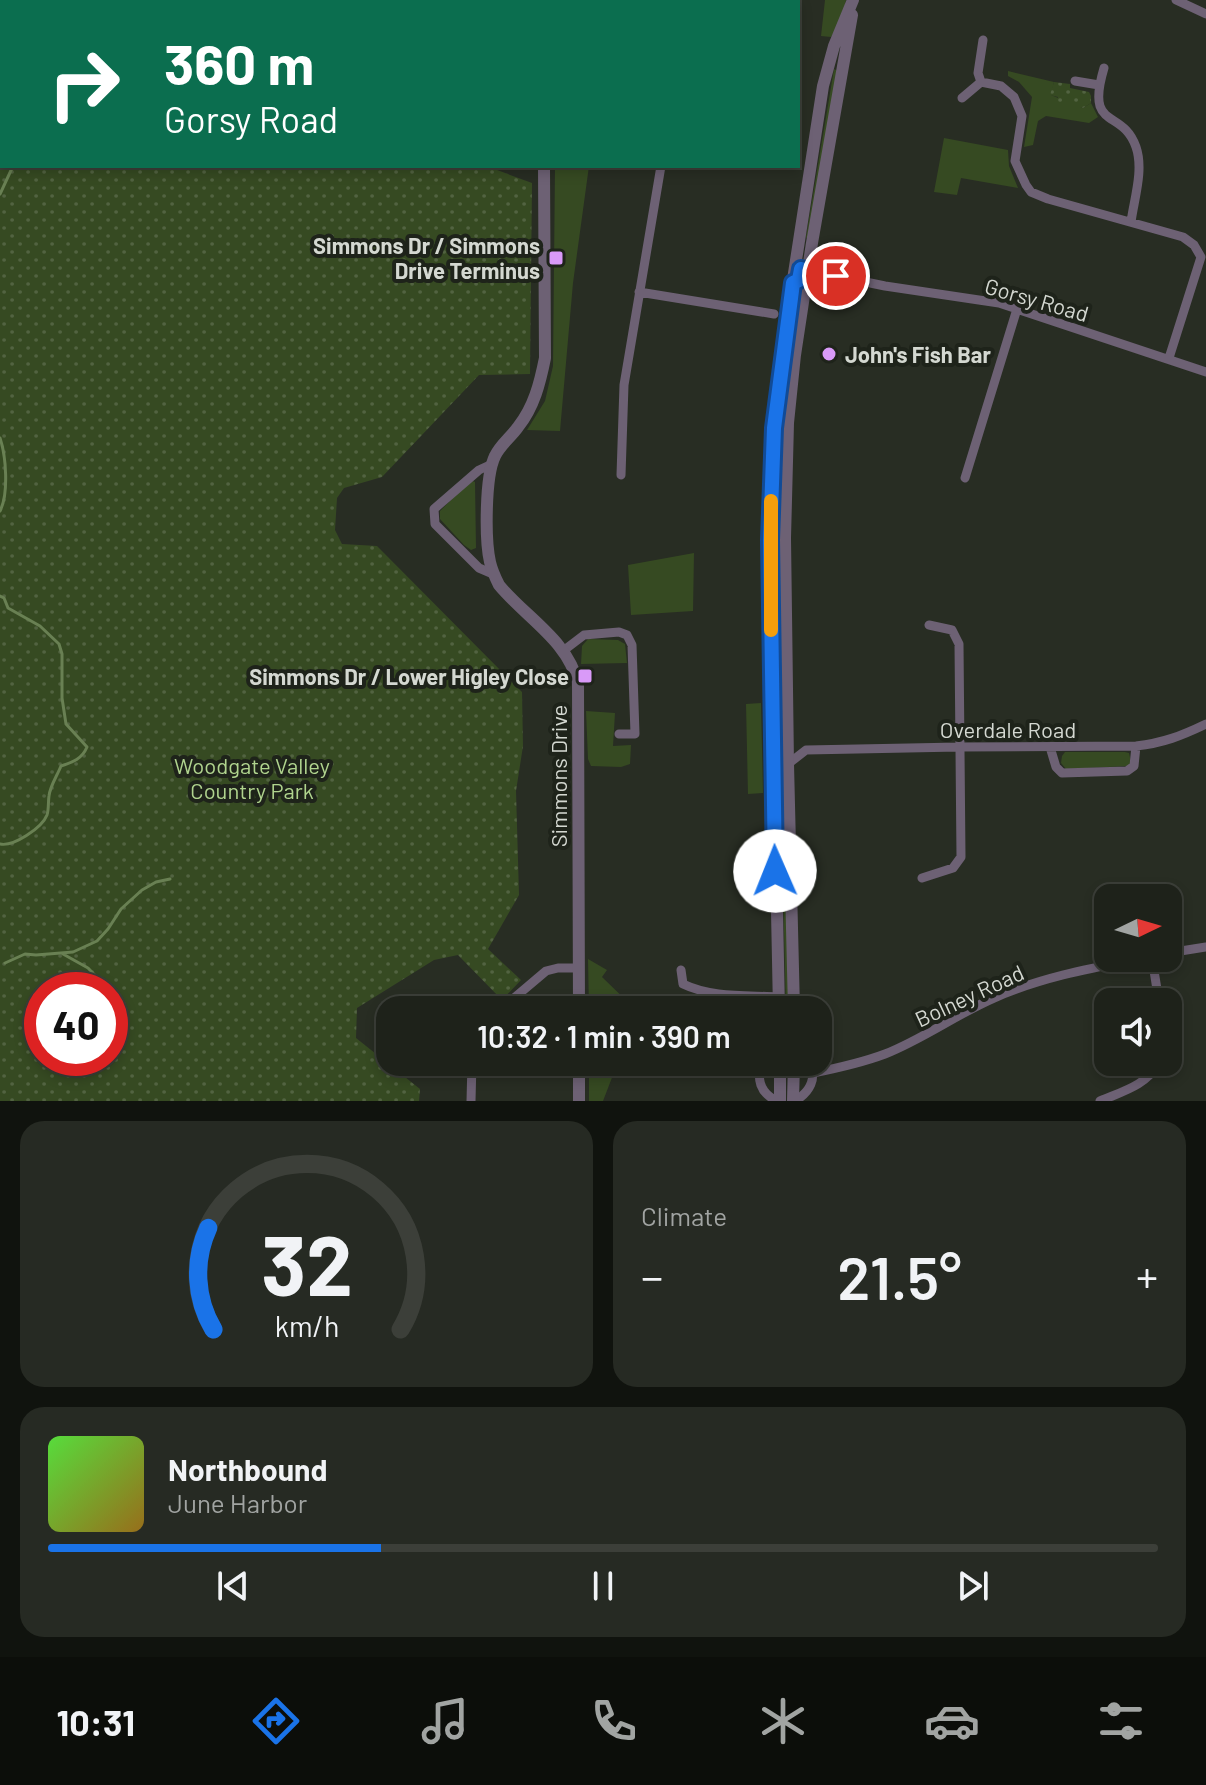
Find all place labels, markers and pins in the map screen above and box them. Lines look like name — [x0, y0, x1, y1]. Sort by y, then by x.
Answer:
place label: Simmons Dr / Simmons Drive Terminus — [313, 232, 540, 283]
pin — [802, 242, 870, 310]
marker: Simmons Dr / Simmons Drive Terminus — [547, 249, 565, 267]
place label: John's Fish Bar — [845, 341, 991, 367]
marker: John's Fish Bar — [820, 345, 838, 363]
place label: Simmons Dr / Lower Higley Close — [249, 663, 569, 689]
marker: Simmons Dr / Lower Higley Close — [576, 667, 594, 685]

